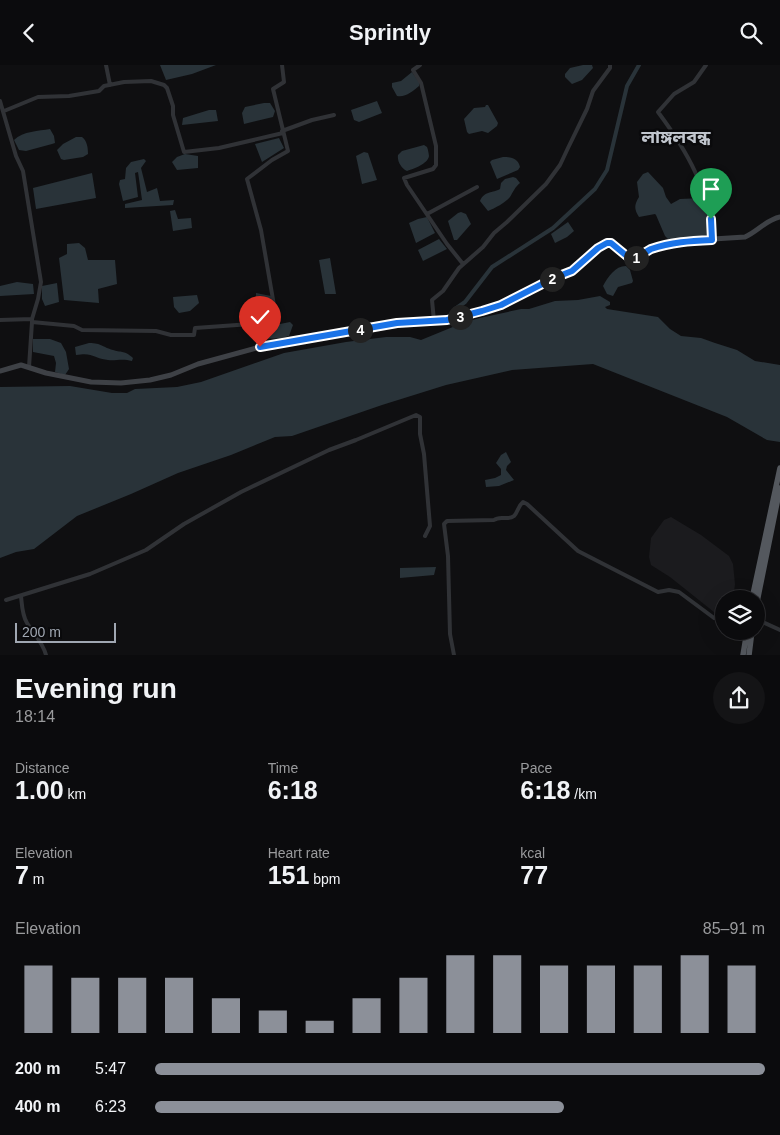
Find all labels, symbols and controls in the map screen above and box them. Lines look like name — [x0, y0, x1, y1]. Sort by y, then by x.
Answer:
icon: back — [15, 19, 43, 47]
icon: search — [737, 19, 765, 47]
text: Sprintly — [349, 20, 431, 45]
district label: লাঙ্গলবন্ধ — [640, 127, 712, 147]
pin — [690, 168, 732, 219]
icon: arrive — [697, 175, 725, 203]
pin: 1 — [624, 245, 648, 271]
text: 1 — [633, 250, 640, 266]
pin: 2 — [540, 267, 564, 291]
text: 2 — [549, 271, 556, 287]
pin — [239, 296, 281, 347]
icon: check — [246, 303, 274, 331]
pin: 3 — [448, 305, 472, 329]
text: 3 — [457, 309, 464, 325]
pin: 4 — [348, 317, 372, 343]
text: 4 — [357, 322, 364, 338]
map controls — [715, 590, 765, 640]
button: layers — [715, 590, 765, 640]
scale bar — [15, 620, 116, 643]
text: 200 m — [22, 624, 61, 640]
button: share — [713, 672, 765, 724]
text: Evening run — [15, 673, 177, 704]
text: 18:14 — [15, 708, 55, 725]
text: Distance — [15, 760, 69, 776]
text: Time — [268, 760, 298, 776]
text: Pace — [520, 760, 552, 776]
text: 1.00 — [15, 776, 64, 804]
text: 6:18 — [268, 776, 318, 804]
text: 6:18 — [520, 776, 570, 804]
text: km — [64, 786, 86, 802]
text: /km — [570, 786, 597, 802]
text: Elevation — [15, 845, 73, 861]
text: Heart rate — [268, 845, 330, 861]
text: kcal — [520, 845, 545, 861]
text: 7 — [15, 861, 29, 889]
text: 151 — [268, 861, 309, 889]
text: 77 — [520, 861, 548, 889]
text: m — [29, 871, 44, 887]
text: bpm — [309, 871, 341, 887]
text: Elevation — [15, 920, 81, 937]
text: 85–91 m — [703, 920, 765, 937]
text: 200 m — [15, 1060, 60, 1077]
text: 5:47 — [95, 1060, 126, 1077]
text: 400 m — [15, 1098, 60, 1115]
text: 6:23 — [95, 1098, 126, 1115]

